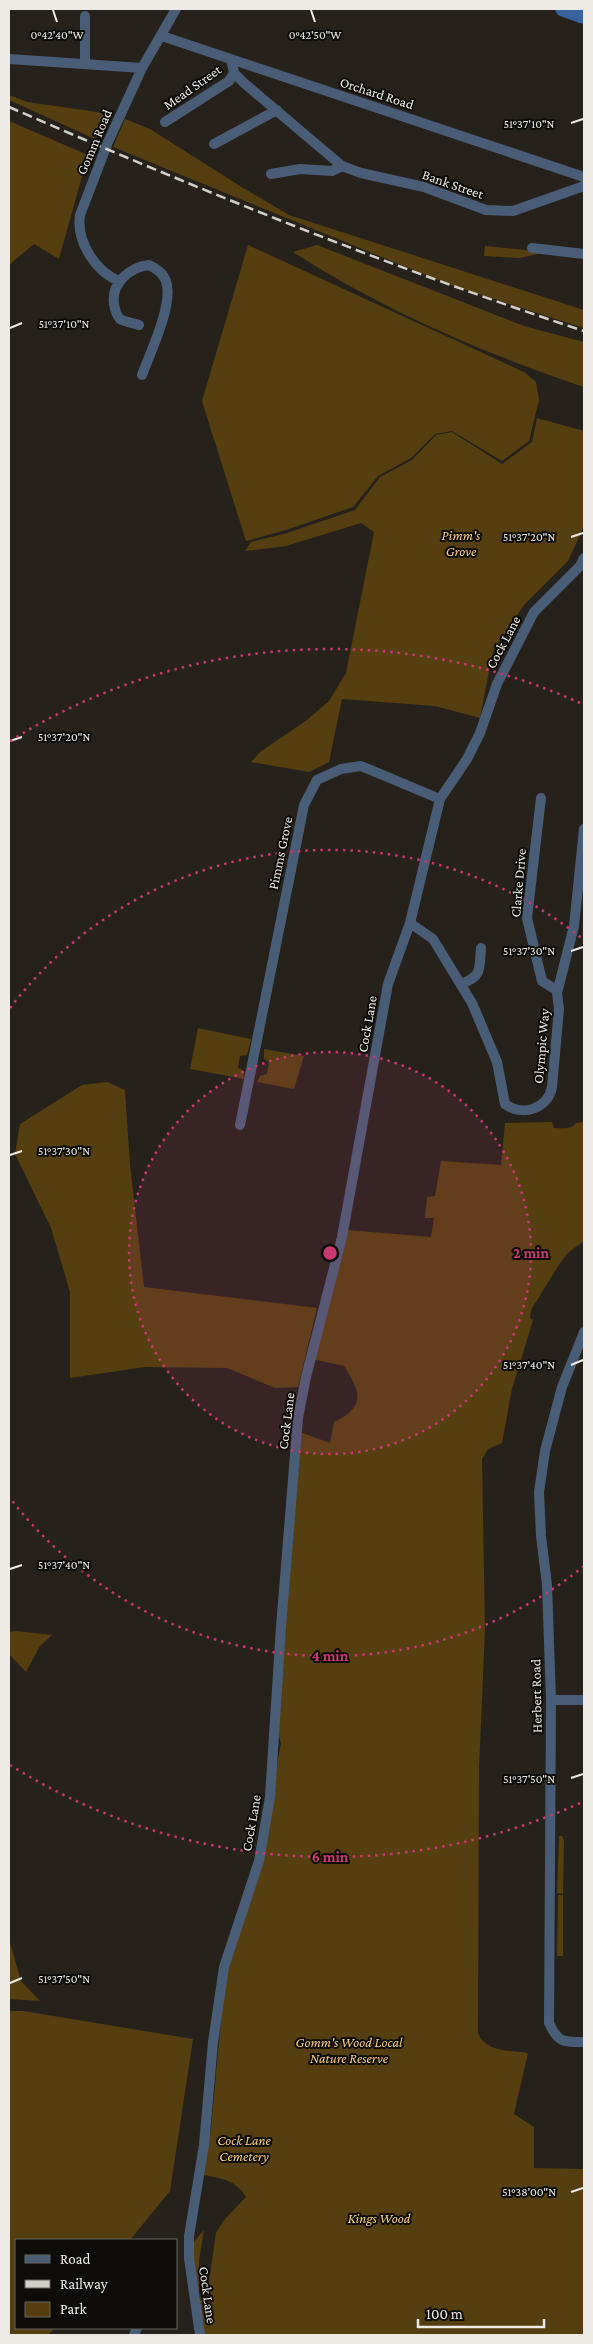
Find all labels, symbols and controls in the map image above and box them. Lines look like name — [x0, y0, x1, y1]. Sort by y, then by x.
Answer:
text: 0°42'40"W — [31, 28, 83, 42]
text: 0°42'50"W — [289, 28, 341, 42]
street label: Mead Street — [160, 61, 224, 113]
street label: Orchard Road — [338, 74, 417, 113]
street label: Gomm Road — [73, 106, 115, 177]
text: 51°37'10"N — [503, 117, 555, 131]
street label: Bank Street — [420, 166, 486, 202]
text: 51°37'10"N — [38, 317, 90, 331]
park label: Pimm's Grove — [442, 527, 481, 559]
text: 51°37'20"N — [503, 530, 555, 544]
street label: Cock Lane — [482, 613, 524, 671]
text: 51°37'20"N — [38, 730, 90, 744]
street label: Pimms Grove — [264, 815, 296, 891]
street label: Clarke Drive — [507, 848, 529, 918]
text: 51°37'30"N — [503, 944, 555, 958]
street label: Cock Lane — [354, 994, 380, 1054]
street label: Olympic Way — [530, 1007, 552, 1084]
text: 51°37'30"N — [38, 1144, 90, 1158]
centre of rings — [321, 1244, 339, 1262]
text: 2 min — [513, 1245, 549, 1261]
text: 51°37'40"N — [503, 1358, 555, 1372]
street label: Cock Lane — [275, 1392, 297, 1450]
text: 51°37'40"N — [38, 1558, 90, 1572]
text: 4 min — [312, 1648, 349, 1664]
street label: Herbert Road — [527, 1658, 545, 1733]
text: 51°37'50"N — [503, 1772, 555, 1786]
street label: Cock Lane — [238, 1793, 264, 1853]
text: 6 min — [312, 1849, 349, 1865]
text: 51°37'50"N — [38, 1972, 90, 1986]
park label: Gomm's Wood Local Nature Reserve — [296, 2034, 403, 2066]
park label: Cock Lane Cemetery — [217, 2132, 272, 2164]
text: 51°38'00"N — [502, 2185, 556, 2199]
park label: Kings Wood — [348, 2210, 411, 2226]
legend — [15, 2239, 178, 2329]
text: Road — [60, 2251, 91, 2267]
street label: Cock Lane — [196, 2266, 220, 2324]
text: Railway — [60, 2276, 108, 2293]
scale bar — [418, 2296, 544, 2328]
text: Park — [60, 2301, 87, 2317]
text: 100 m — [426, 2306, 463, 2322]

